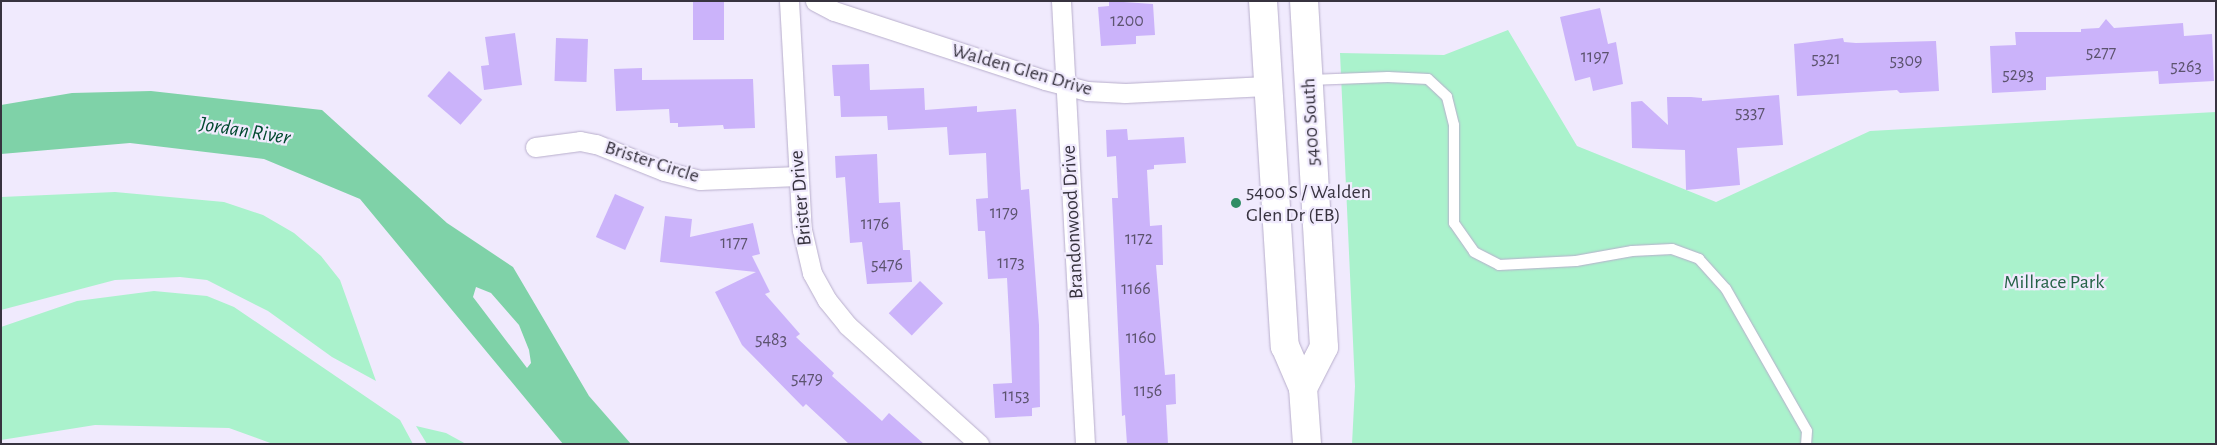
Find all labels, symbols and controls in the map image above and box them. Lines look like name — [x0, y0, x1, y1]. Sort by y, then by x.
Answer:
house number: 1200 — [1110, 10, 1144, 32]
street label: Walden Glen Drive — [949, 38, 1095, 102]
house number: 5277 — [2086, 42, 2116, 64]
house number: 1197 — [1581, 46, 1609, 68]
house number: 5321 — [1811, 48, 1841, 70]
house number: 5309 — [1890, 50, 1922, 72]
house number: 5263 — [2170, 56, 2202, 78]
house number: 5293 — [2002, 64, 2034, 86]
street label: 5400 South — [1297, 77, 1325, 167]
house number: 5337 — [1735, 102, 1765, 124]
water label: Jordan River — [198, 111, 292, 151]
street label: Brister Circle — [602, 135, 702, 189]
street label: Brandonwood Drive — [1057, 144, 1089, 300]
street label: Brister Drive — [785, 149, 817, 247]
place label: 5400 S / Walden Glen Dr (EB) — [1246, 180, 1371, 227]
marker: 5400 S / Walden Glen Dr (EB) — [1230, 197, 1242, 209]
house number: 1179 — [990, 202, 1018, 224]
house number: 1176 — [861, 213, 889, 235]
house number: 1172 — [1125, 228, 1153, 250]
house number: 1177 — [720, 232, 748, 254]
house number: 1173 — [997, 252, 1025, 274]
house number: 5476 — [871, 254, 903, 276]
park label: Millrace Park — [2004, 270, 2104, 294]
house number: 1166 — [1121, 278, 1151, 300]
house number: 1160 — [1126, 327, 1156, 349]
house number: 5483 — [755, 329, 787, 351]
house number: 5479 — [791, 368, 823, 390]
house number: 1156 — [1134, 380, 1162, 402]
house number: 1153 — [1002, 385, 1030, 407]

